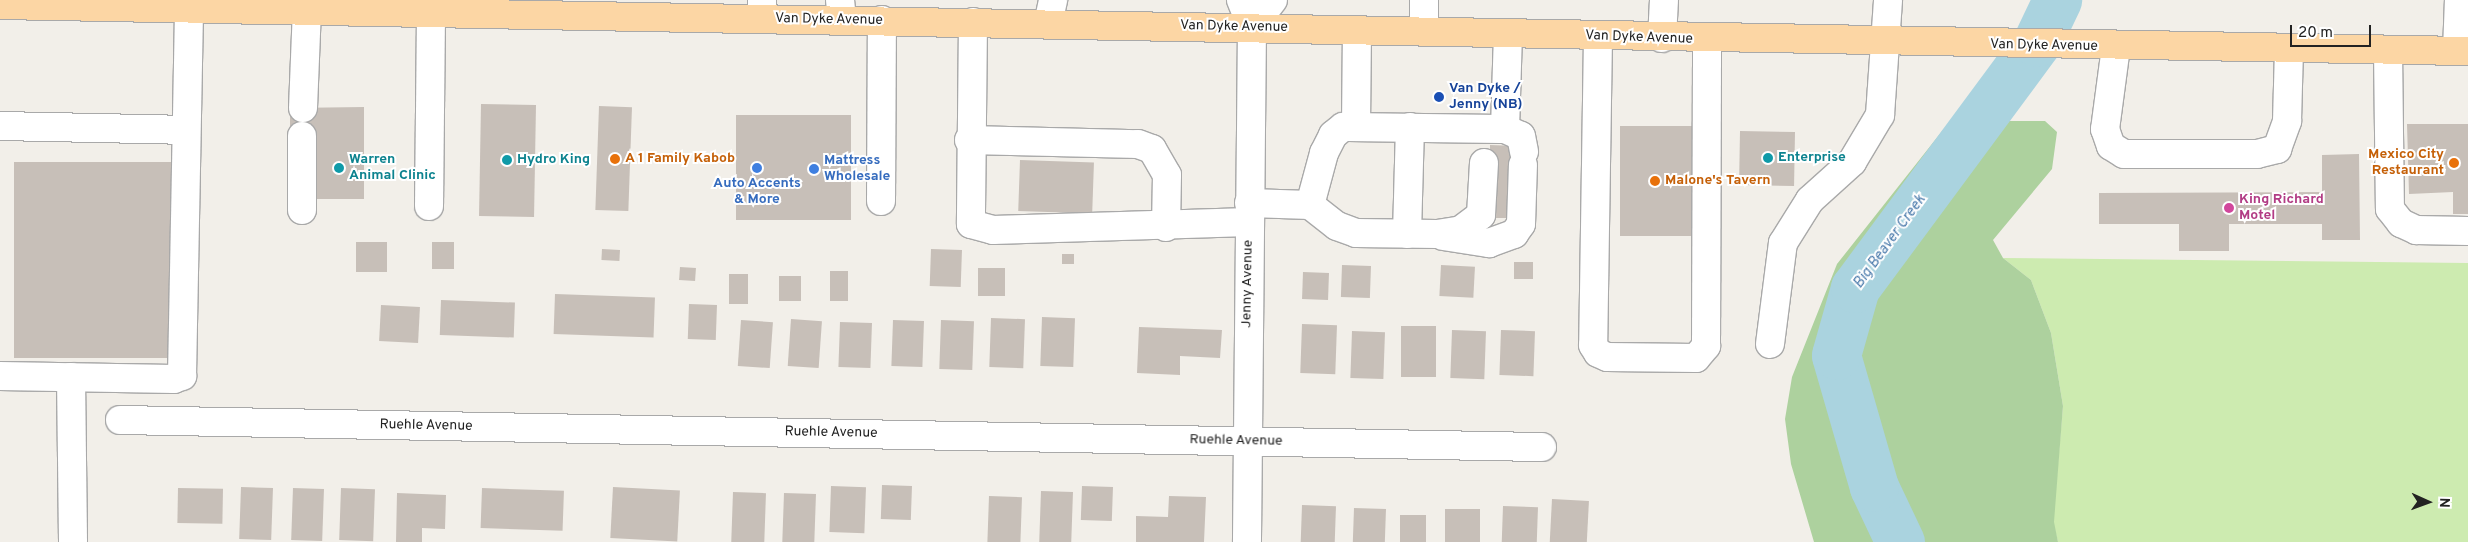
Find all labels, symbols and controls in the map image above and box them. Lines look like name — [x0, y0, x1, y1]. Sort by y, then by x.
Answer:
street label: Van Dyke Avenue — [775, 11, 883, 29]
scale bar — [2293, 15, 2374, 47]
street label: Van Dyke Avenue — [1180, 18, 1288, 36]
text: 20 m — [2298, 24, 2333, 43]
street label: Van Dyke Avenue — [1585, 28, 1693, 48]
street label: Van Dyke Avenue — [1990, 37, 2098, 55]
place label: Van Dyke / Jenny (NB) — [1449, 81, 1522, 114]
marker: Van Dyke / Jenny (NB) — [1433, 91, 1445, 103]
place label: Mexico City Restaurant — [2368, 147, 2444, 180]
place label: Enterprise — [1778, 150, 1846, 166]
place label: A 1 Family Kabob — [625, 151, 736, 167]
place label: Warren Animal Clinic — [349, 152, 436, 184]
place label: Hydro King — [517, 152, 590, 168]
marker: Enterprise — [1762, 152, 1774, 164]
marker: A 1 Family Kabob — [609, 153, 621, 165]
place label: Mattress Wholesale — [824, 153, 890, 186]
marker: Hydro King — [501, 154, 513, 166]
marker: Mexico City Restaurant — [2448, 157, 2460, 169]
marker: Warren Animal Clinic — [333, 162, 345, 174]
marker: Auto Accents & More — [751, 162, 763, 174]
marker: Mattress Wholesale — [808, 163, 820, 175]
place label: Malone's Tavern — [1665, 173, 1771, 189]
marker: Malone's Tavern — [1649, 175, 1661, 187]
place label: Auto Accents & More — [713, 176, 801, 208]
water label: Big Beaver Creek — [1850, 192, 1930, 292]
place label: King Richard Motel — [2239, 192, 2324, 224]
marker: King Richard Motel — [2223, 202, 2235, 214]
street label: Jenny Avenue — [1239, 239, 1257, 329]
street label: Ruehle Avenue — [379, 417, 473, 435]
street label: Ruehle Avenue — [784, 424, 878, 442]
street label: Ruehle Avenue — [1189, 432, 1283, 450]
north arrow — [2403, 477, 2453, 527]
text: N — [2435, 497, 2452, 508]

